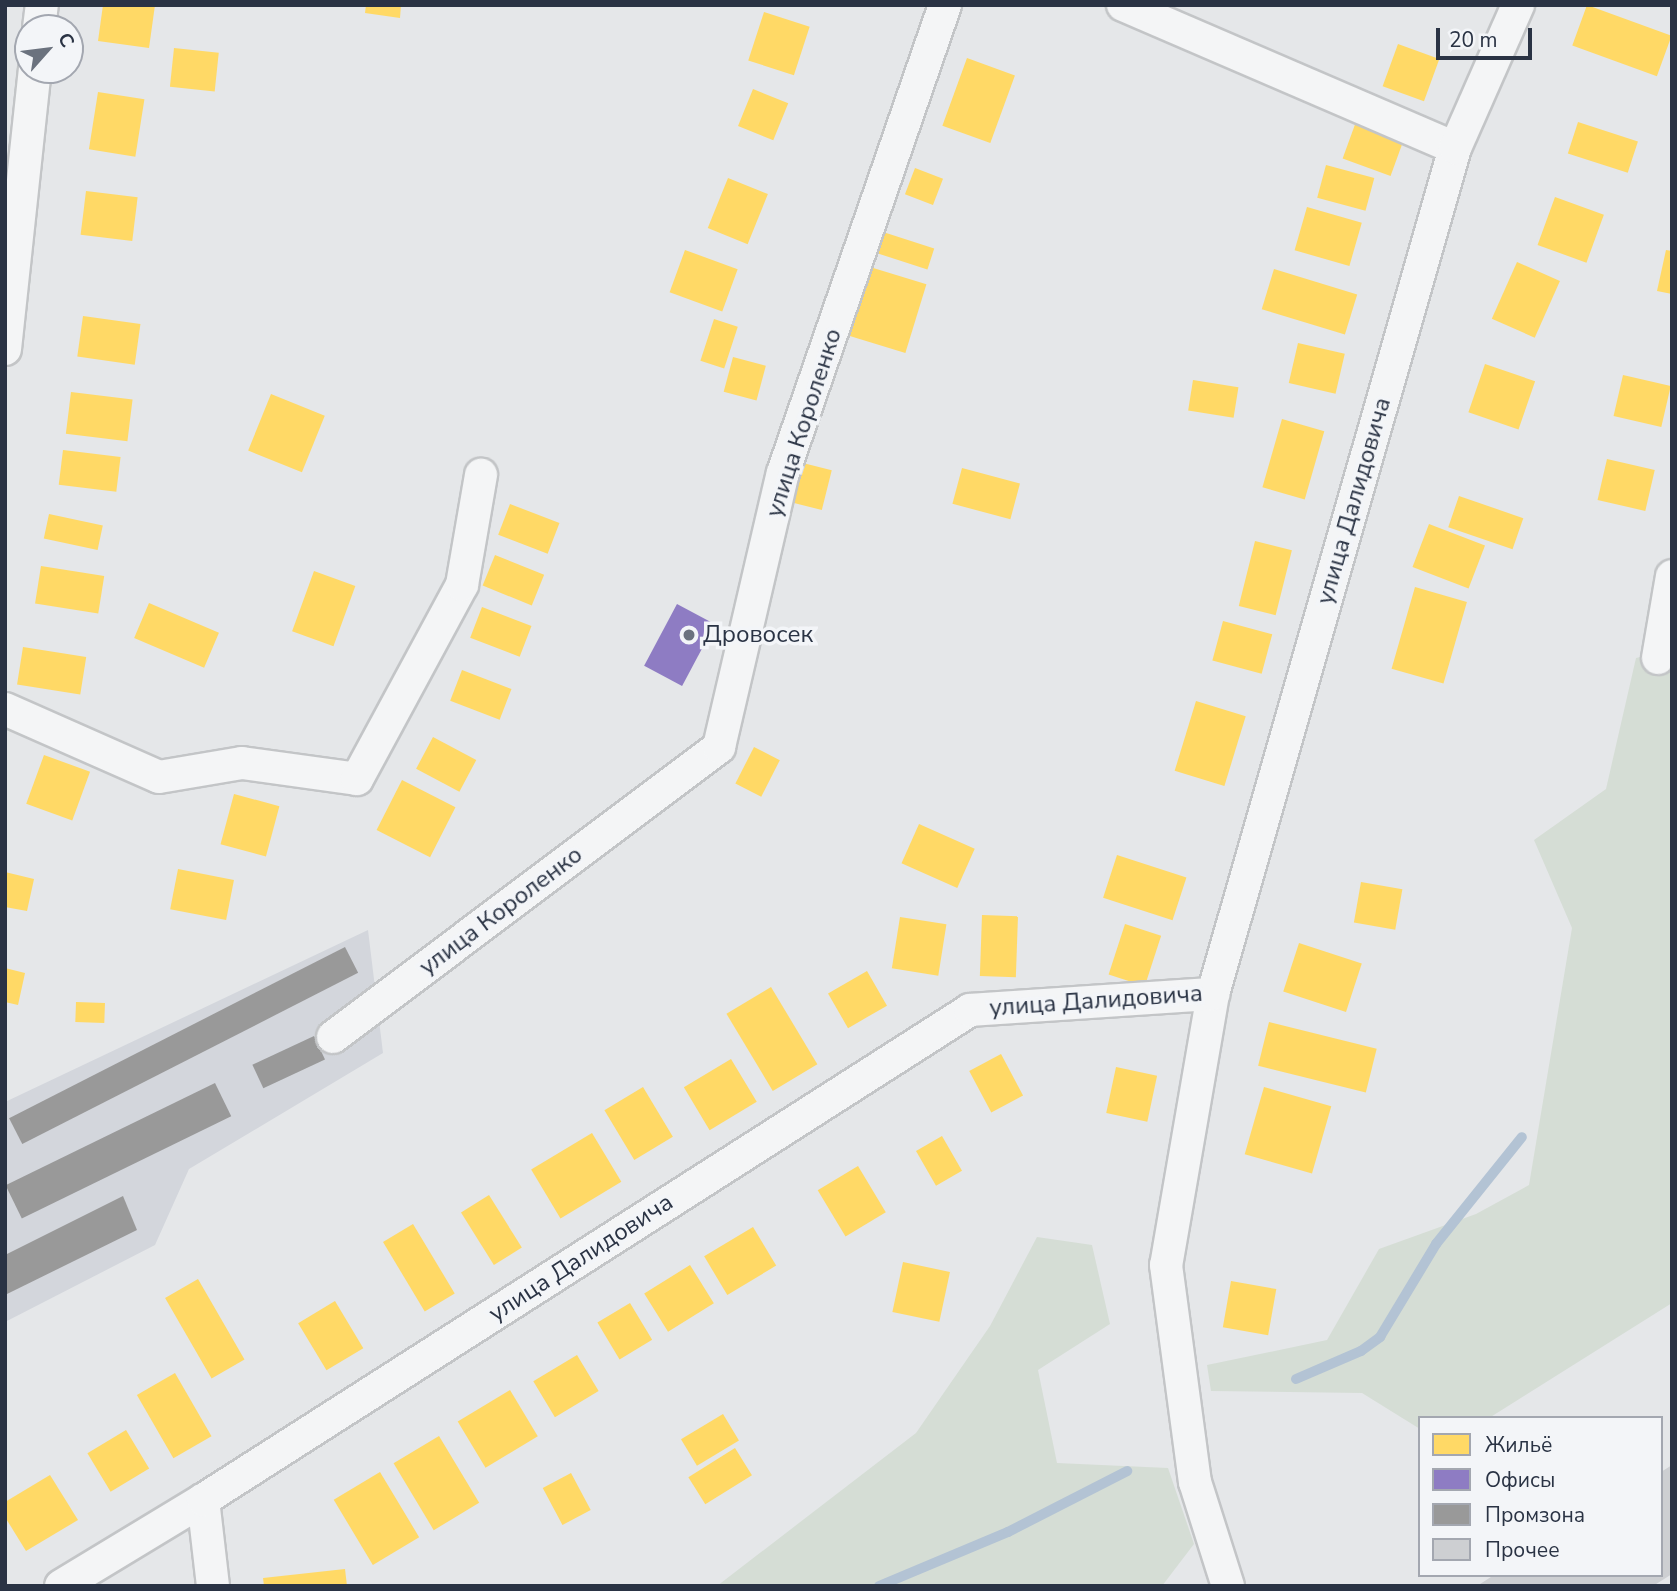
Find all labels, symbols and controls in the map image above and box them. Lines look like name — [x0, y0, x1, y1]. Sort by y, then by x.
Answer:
north arrow — [14, 14, 84, 84]
scale bar — [1439, 14, 1535, 58]
text: 20 m — [1449, 26, 1498, 54]
text: С — [51, 28, 80, 52]
street label: улица Короленко — [760, 325, 848, 521]
street label: улица Далидовича — [1311, 394, 1397, 608]
place label: Дровосек — [703, 621, 813, 649]
marker: Дровосек — [681, 627, 697, 643]
street label: улица Короленко — [414, 840, 588, 982]
street label: улица Далидовича — [988, 979, 1204, 1023]
street label: улица Далидовича — [484, 1188, 678, 1328]
legend — [1418, 1416, 1663, 1577]
text: Жильё — [1485, 1431, 1552, 1459]
text: Офисы — [1485, 1466, 1555, 1494]
text: Промзона — [1485, 1501, 1585, 1529]
text: Прочее — [1485, 1536, 1560, 1564]

